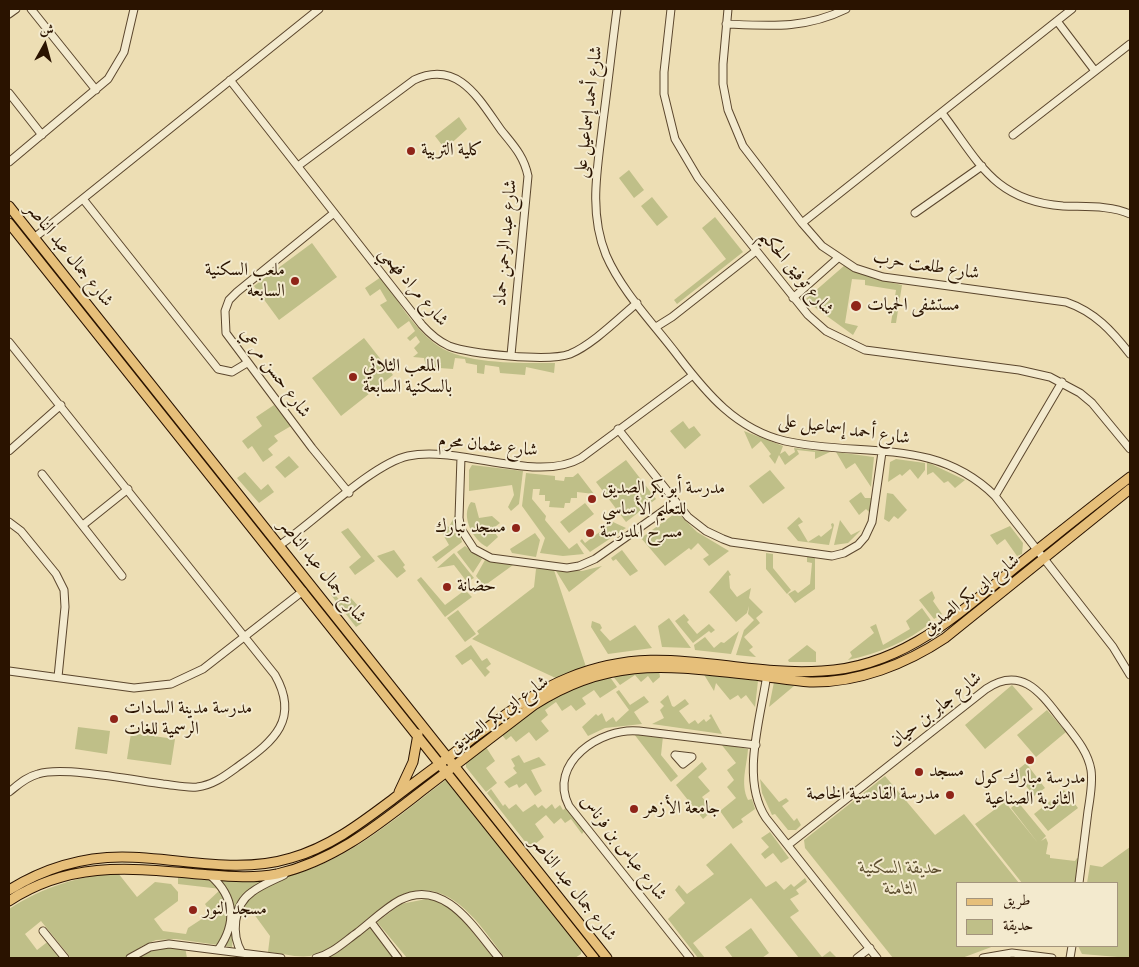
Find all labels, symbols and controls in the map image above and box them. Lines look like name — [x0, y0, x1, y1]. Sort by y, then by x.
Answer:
north arrow — [20, 20, 70, 70]
text: ش — [39, 20, 55, 39]
street label: شارع أحمد إسماعيل على — [570, 45, 608, 179]
place label: كلية التربية — [421, 140, 483, 162]
marker: كلية التربية — [405, 145, 417, 157]
street label: شارع عبد الرحمن حماد — [490, 179, 522, 307]
street label: شارع جمال عبد الناصر — [20, 199, 118, 311]
street label: شارع توفيق الحكيم — [754, 226, 838, 320]
street label: شارع مراد فهمي — [374, 243, 452, 331]
street label: شارع طلعت حرب — [871, 247, 981, 285]
place label: ملعب السكنية السابعة — [205, 260, 285, 302]
marker: ملعب السكنية السابعة — [289, 275, 301, 287]
place label: مستشفى الحميات — [867, 295, 960, 317]
marker: مستشفى الحميات — [849, 299, 863, 313]
street label: شارع حسن مرعي — [235, 324, 315, 422]
place label: الملعب الثلاثي بالسكنية السابعة — [363, 356, 452, 398]
marker: الملعب الثلاثي بالسكنية السابعة — [347, 371, 359, 383]
street label: شارع أحمد إسماعيل على — [777, 410, 911, 450]
street label: شارع عثمان محرم — [437, 430, 539, 462]
place label: مدرسة أبو بكر الصديق للتعليم الأساسي — [602, 478, 725, 520]
marker: مدرسة أبو بكر الصديق للتعليم الأساسي — [586, 493, 598, 505]
street label: شارع جمال عبد الناصر — [273, 515, 371, 627]
place label: مسجد تبارك — [435, 517, 506, 539]
marker: مسجد تبارك — [510, 522, 522, 534]
place label: مسرح المدرسة — [600, 522, 683, 544]
marker: مسرح المدرسة — [584, 527, 596, 539]
street label: شارع ابى بكر الصديق — [918, 550, 1024, 640]
place label: حضانة — [457, 576, 496, 598]
marker: حضانة — [441, 581, 453, 593]
street label: شارع جابر بن حيان — [886, 667, 986, 753]
street label: شارع ابى بكر الصديق — [445, 672, 553, 758]
place label: مدرسة مدينة السادات الرسمية للغات — [124, 698, 252, 741]
marker: مدرسة مدينة السادات الرسمية للغات — [108, 713, 120, 725]
marker: مدرسة مبارك-كول الثانوية الصناعية — [1024, 754, 1036, 766]
place label: مسجد — [929, 761, 964, 783]
marker: مسجد — [913, 766, 925, 778]
place label: مدرسة مبارك-كول الثانوية الصناعية — [974, 768, 1086, 811]
place label: مدرسة القادسية الخاصة — [806, 784, 940, 806]
marker: مدرسة القادسية الخاصة — [944, 789, 956, 801]
street label: شارع عباس بن فرناس — [575, 791, 671, 905]
place label: جامعة الأزهر — [644, 798, 720, 820]
marker: جامعة الأزهر — [628, 803, 640, 815]
street label: شارع جمال عبد الناصر — [525, 832, 621, 946]
park label: حديقة السكنية الثامنة — [859, 858, 943, 901]
legend — [956, 882, 1119, 947]
text: طريق — [1003, 891, 1030, 909]
place label: مسجد النور — [203, 899, 267, 921]
marker: مسجد النور — [187, 904, 199, 916]
text: حديقة — [1003, 916, 1033, 934]

